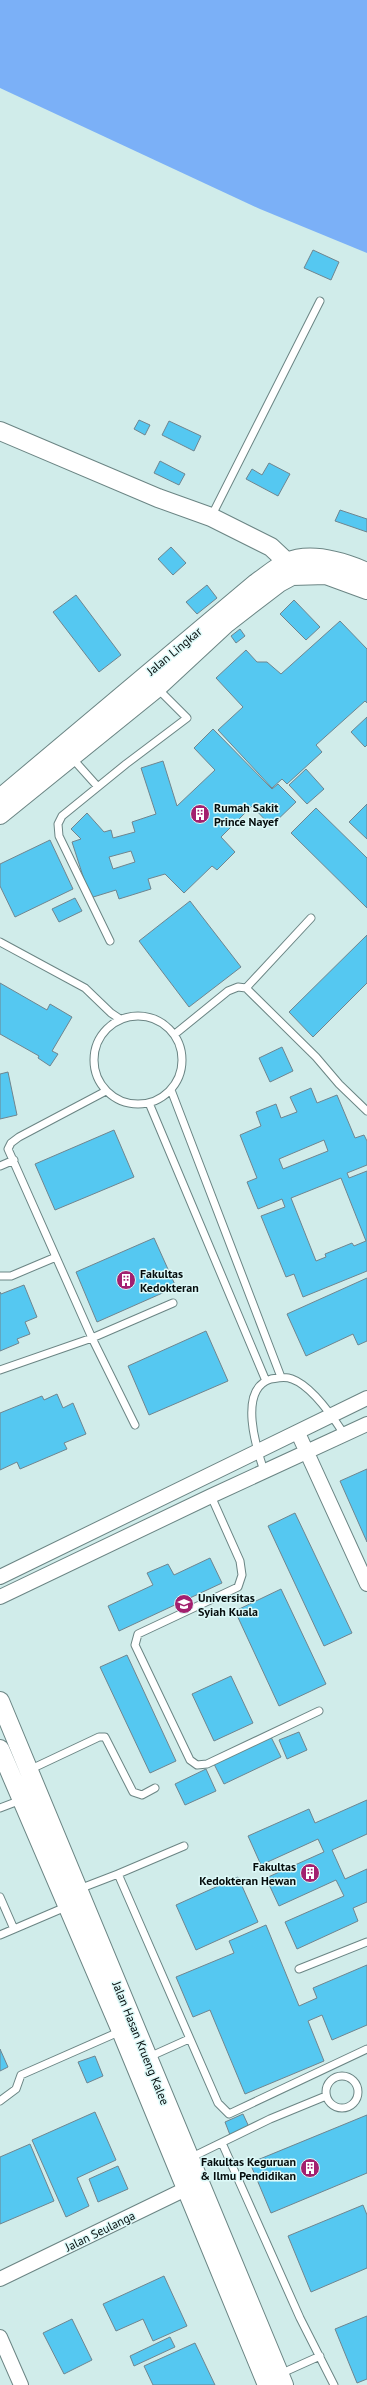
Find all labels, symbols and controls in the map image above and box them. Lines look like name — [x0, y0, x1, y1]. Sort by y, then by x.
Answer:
street label: Jalan Lingkar — [143, 624, 204, 679]
place label: Rumah Sakit Prince Nayef — [214, 800, 279, 829]
building icon: Rumah Sakit Prince Nayef — [189, 803, 211, 825]
place label: Fakultas Kedokteran — [140, 1266, 199, 1295]
building icon: Fakultas Kedokteran — [115, 1269, 137, 1291]
place label: Universitas Syiah Kuala — [198, 1590, 258, 1619]
school or university icon: Universitas Syiah Kuala — [173, 1593, 195, 1615]
place label: Fakultas Kedokteran Hewan — [199, 1859, 296, 1888]
building icon: Fakultas Kedokteran Hewan — [299, 1862, 321, 1884]
street label: Jalan Hasan Krueng Kalee — [109, 1978, 173, 2107]
place label: Fakultas Keguruan & Ilmu Pendidikan — [200, 2154, 296, 2183]
building icon: Fakultas Keguruan & Ilmu Pendidikan — [299, 2157, 321, 2179]
street label: Jalan Seulanga — [62, 2208, 137, 2255]

